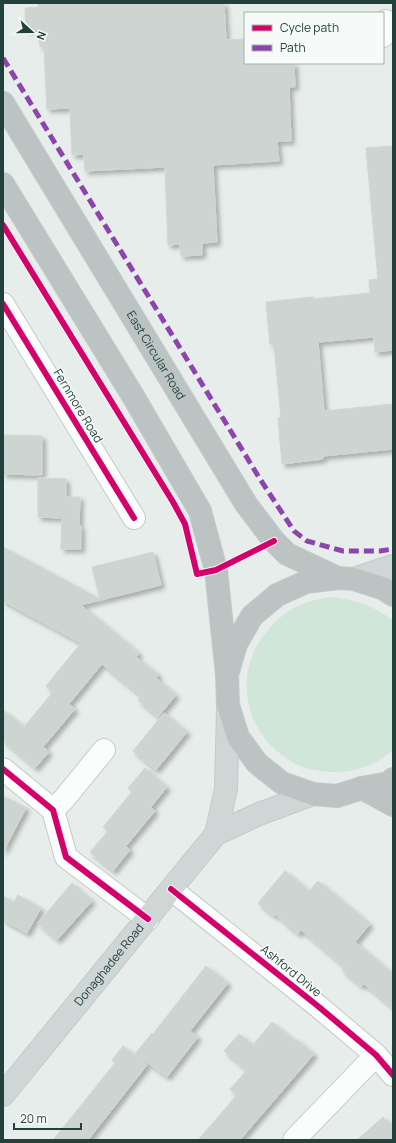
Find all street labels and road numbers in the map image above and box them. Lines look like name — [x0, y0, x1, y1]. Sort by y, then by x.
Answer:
street label: East Circular Road — [123, 307, 190, 403]
street label: Fernmore Road — [50, 366, 107, 446]
street label: Donaghadee Road — [70, 920, 148, 1009]
street label: Ashford Drive — [257, 941, 325, 1000]

